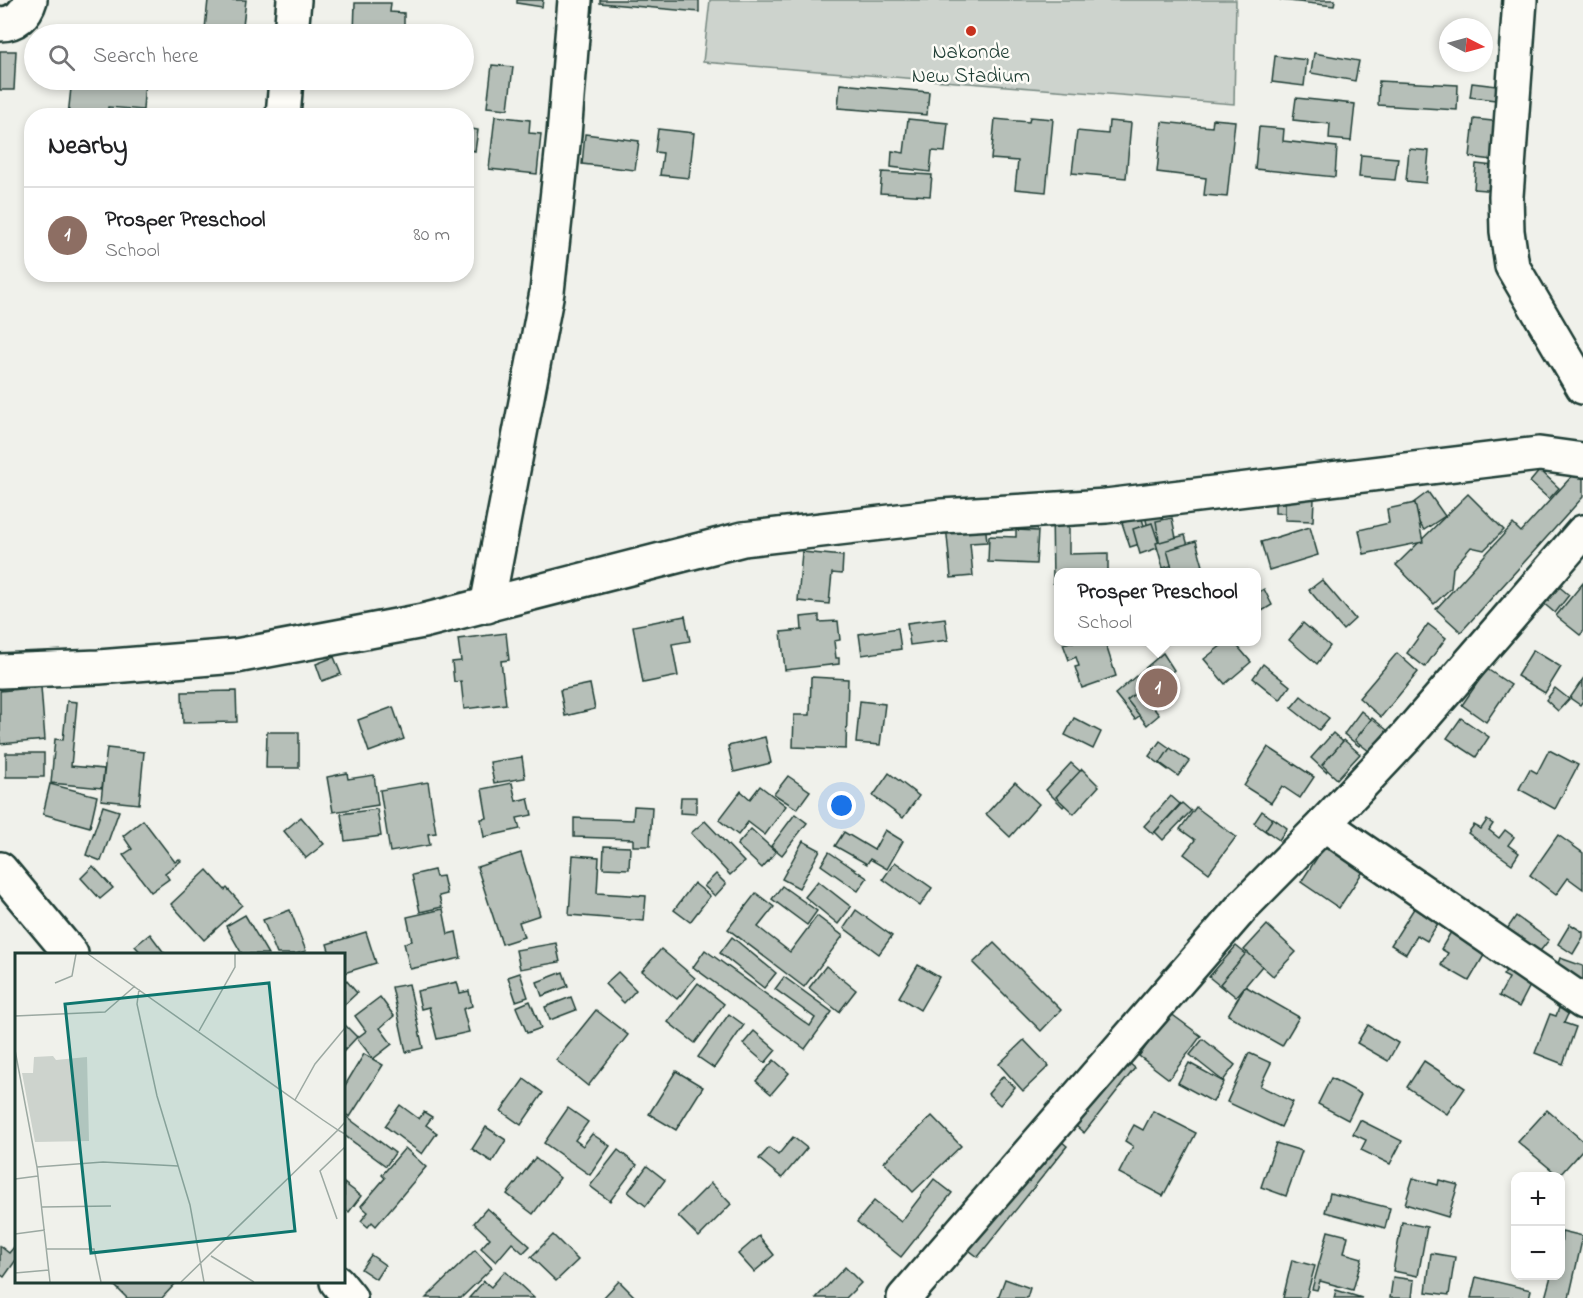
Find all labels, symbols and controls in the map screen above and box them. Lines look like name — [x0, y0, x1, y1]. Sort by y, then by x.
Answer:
north arrow — [1439, 18, 1493, 72]
search box — [24, 24, 474, 90]
marker: Nakonde New Stadium — [964, 24, 978, 38]
place label: Nakonde New Stadium — [912, 38, 1030, 92]
icon: search — [45, 41, 78, 74]
text: Search here — [93, 41, 198, 73]
text: Nearby — [48, 128, 127, 166]
text: Prosper Preschool — [105, 205, 265, 237]
text: 1 — [64, 221, 71, 250]
text: 80 m — [413, 221, 450, 250]
text: School — [105, 237, 160, 266]
popup — [1054, 568, 1261, 646]
text: Prosper Preschool — [1077, 577, 1238, 609]
text: School — [1077, 609, 1132, 638]
pin: 1 — [1138, 666, 1178, 710]
your location — [827, 791, 856, 820]
inset map — [15, 953, 345, 1283]
map controls — [1511, 1172, 1565, 1280]
button: + — [1511, 1172, 1565, 1226]
button: − — [1511, 1226, 1565, 1280]

